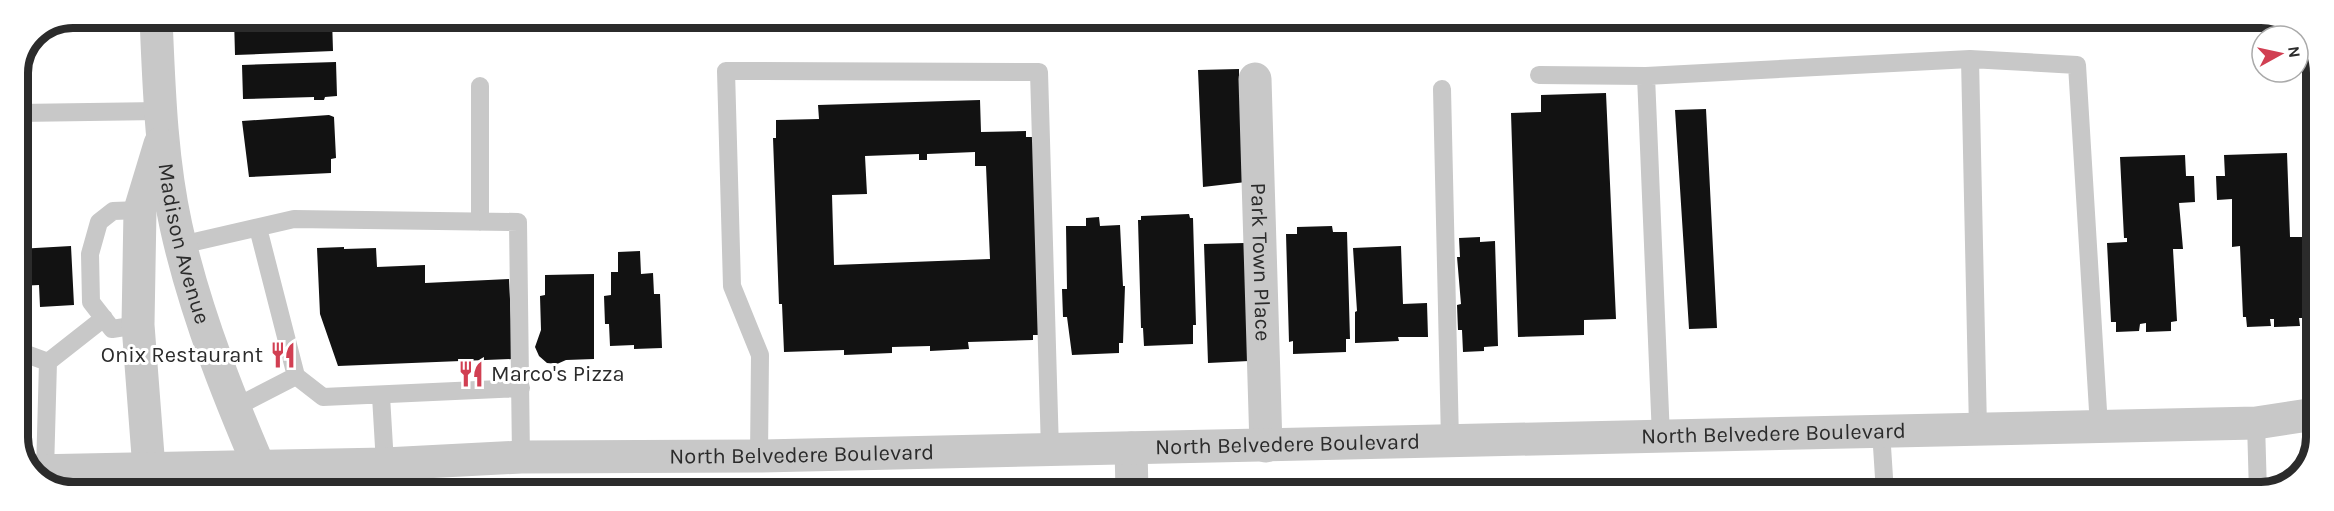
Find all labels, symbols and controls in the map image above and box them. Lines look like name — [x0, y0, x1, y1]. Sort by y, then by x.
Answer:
north arrow — [2250, 24, 2310, 84]
text: N — [2284, 45, 2305, 59]
street label: Madison Avenue — [153, 161, 216, 327]
street label: Park Town Place — [1245, 182, 1276, 342]
restaurant icon: Onix Restaurant — [268, 340, 298, 370]
place label: Onix Restaurant — [101, 342, 263, 368]
restaurant icon: Marco's Pizza — [456, 359, 486, 389]
place label: Marco's Pizza — [491, 361, 625, 387]
street label: North Belvedere Boulevard — [1641, 418, 1906, 450]
street label: North Belvedere Boulevard — [1155, 428, 1420, 460]
street label: North Belvedere Boulevard — [669, 439, 934, 469]

